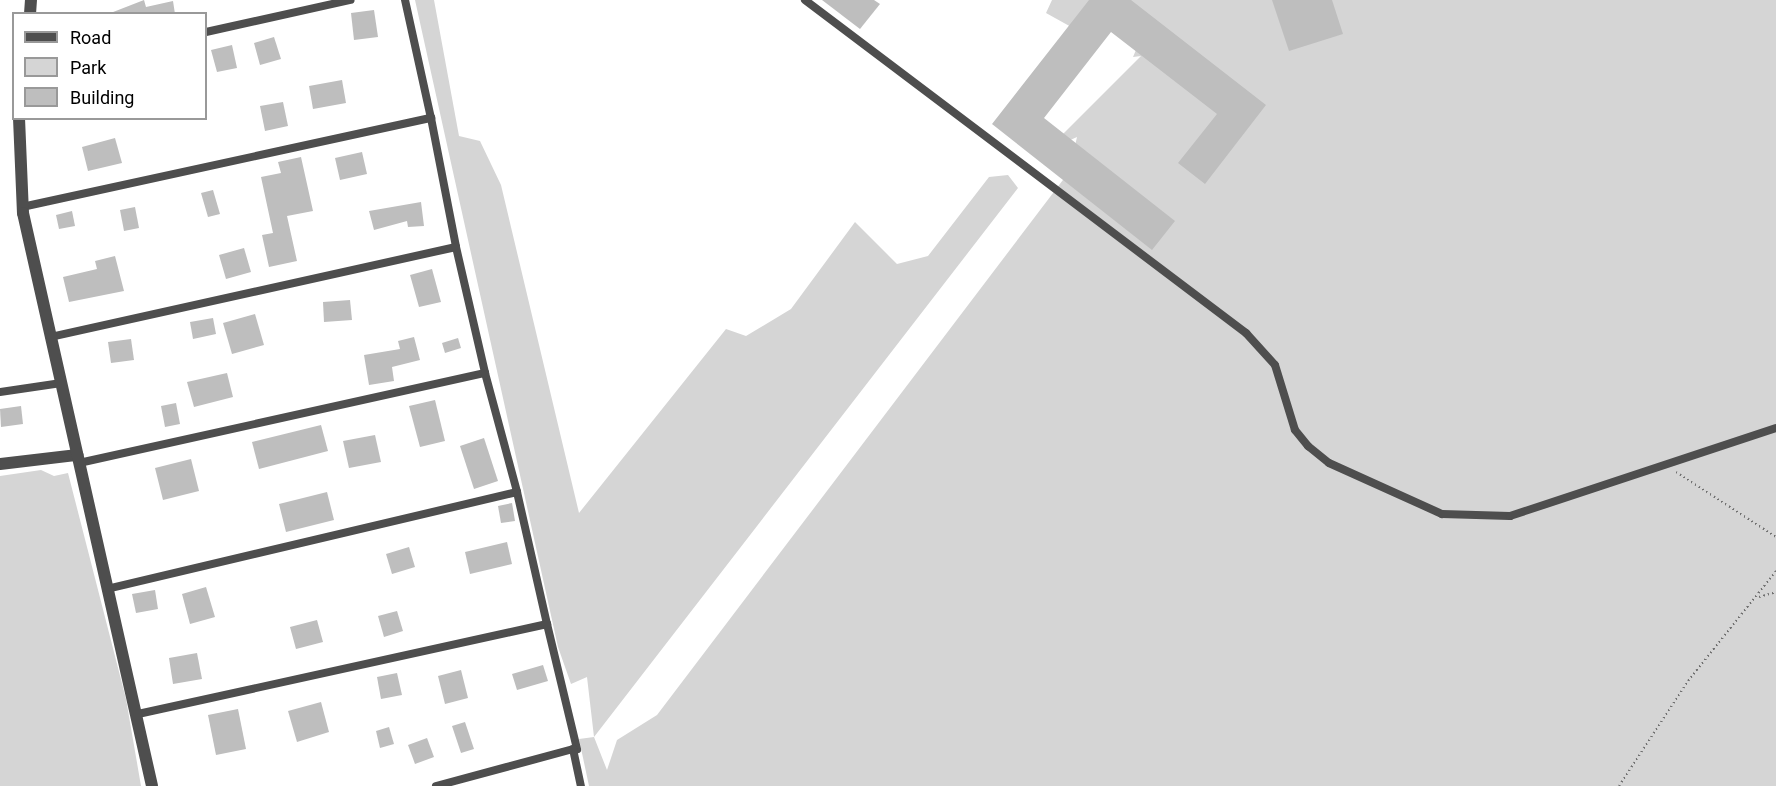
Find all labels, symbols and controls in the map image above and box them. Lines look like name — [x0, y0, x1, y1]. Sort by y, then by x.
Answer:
legend — [12, 12, 207, 120]
text: Road — [70, 27, 111, 48]
text: Park — [70, 57, 106, 78]
text: Building — [70, 87, 134, 108]

